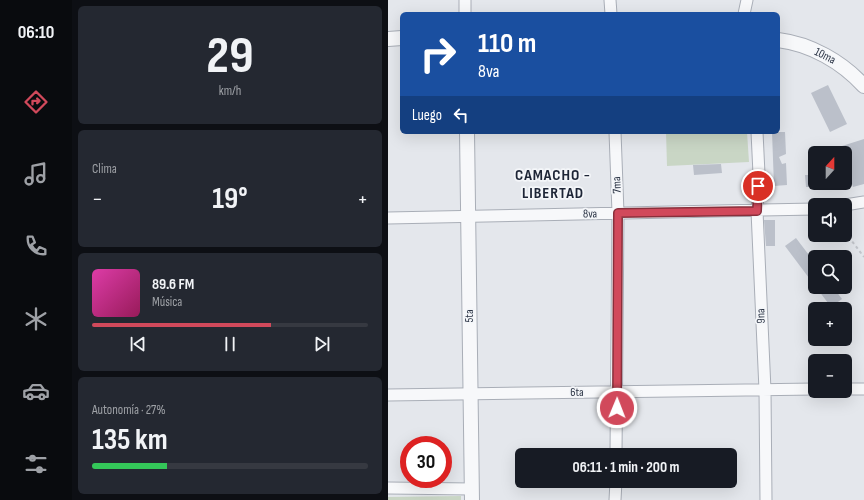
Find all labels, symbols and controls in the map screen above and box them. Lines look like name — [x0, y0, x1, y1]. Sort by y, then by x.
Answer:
text: 06:10 — [18, 22, 54, 43]
text: 29 — [206, 25, 254, 88]
text: 110 m — [478, 27, 536, 60]
icon: right — [412, 28, 464, 80]
street label: 10ma — [812, 44, 838, 68]
text: 8va — [478, 61, 500, 82]
text: km/h — [219, 83, 241, 99]
icon: directions — [22, 88, 50, 116]
icon: left — [450, 104, 472, 126]
text: Luego — [412, 106, 442, 125]
north arrow — [808, 146, 852, 190]
map controls — [808, 146, 852, 398]
icon: music — [22, 160, 50, 188]
text: Clima — [92, 161, 117, 177]
district label: CAMACHO - LIBERTAD — [515, 166, 591, 203]
pin — [741, 169, 775, 203]
icon: arrive — [747, 175, 769, 197]
street label: 7ma — [609, 176, 625, 194]
text: 19° — [212, 181, 248, 217]
text: − — [92, 186, 103, 213]
text: + — [357, 186, 368, 213]
button: sound — [808, 198, 852, 242]
street label: 8va — [583, 206, 598, 222]
icon: phone — [22, 232, 50, 260]
button: search — [808, 250, 852, 294]
text: 89.6 FM — [152, 275, 194, 294]
text: Música — [152, 294, 182, 310]
button: + — [808, 302, 852, 346]
icon: climate — [22, 305, 50, 333]
street label: 9na — [753, 308, 769, 324]
street label: 5ta — [462, 309, 477, 323]
icon: previous — [127, 333, 149, 355]
icon: pause — [219, 333, 241, 355]
icon: next — [311, 333, 333, 355]
button: − — [808, 354, 852, 398]
icon: car — [22, 377, 50, 405]
street label: 6ta — [570, 385, 584, 400]
position arrow — [596, 387, 638, 429]
text: Autonomía · 27% — [92, 402, 166, 418]
text: 135 km — [92, 422, 168, 458]
speed limit sign: 30 — [400, 436, 452, 488]
icon: filters — [22, 450, 50, 478]
text: 06:11 · 1 min · 200 m — [573, 458, 679, 477]

